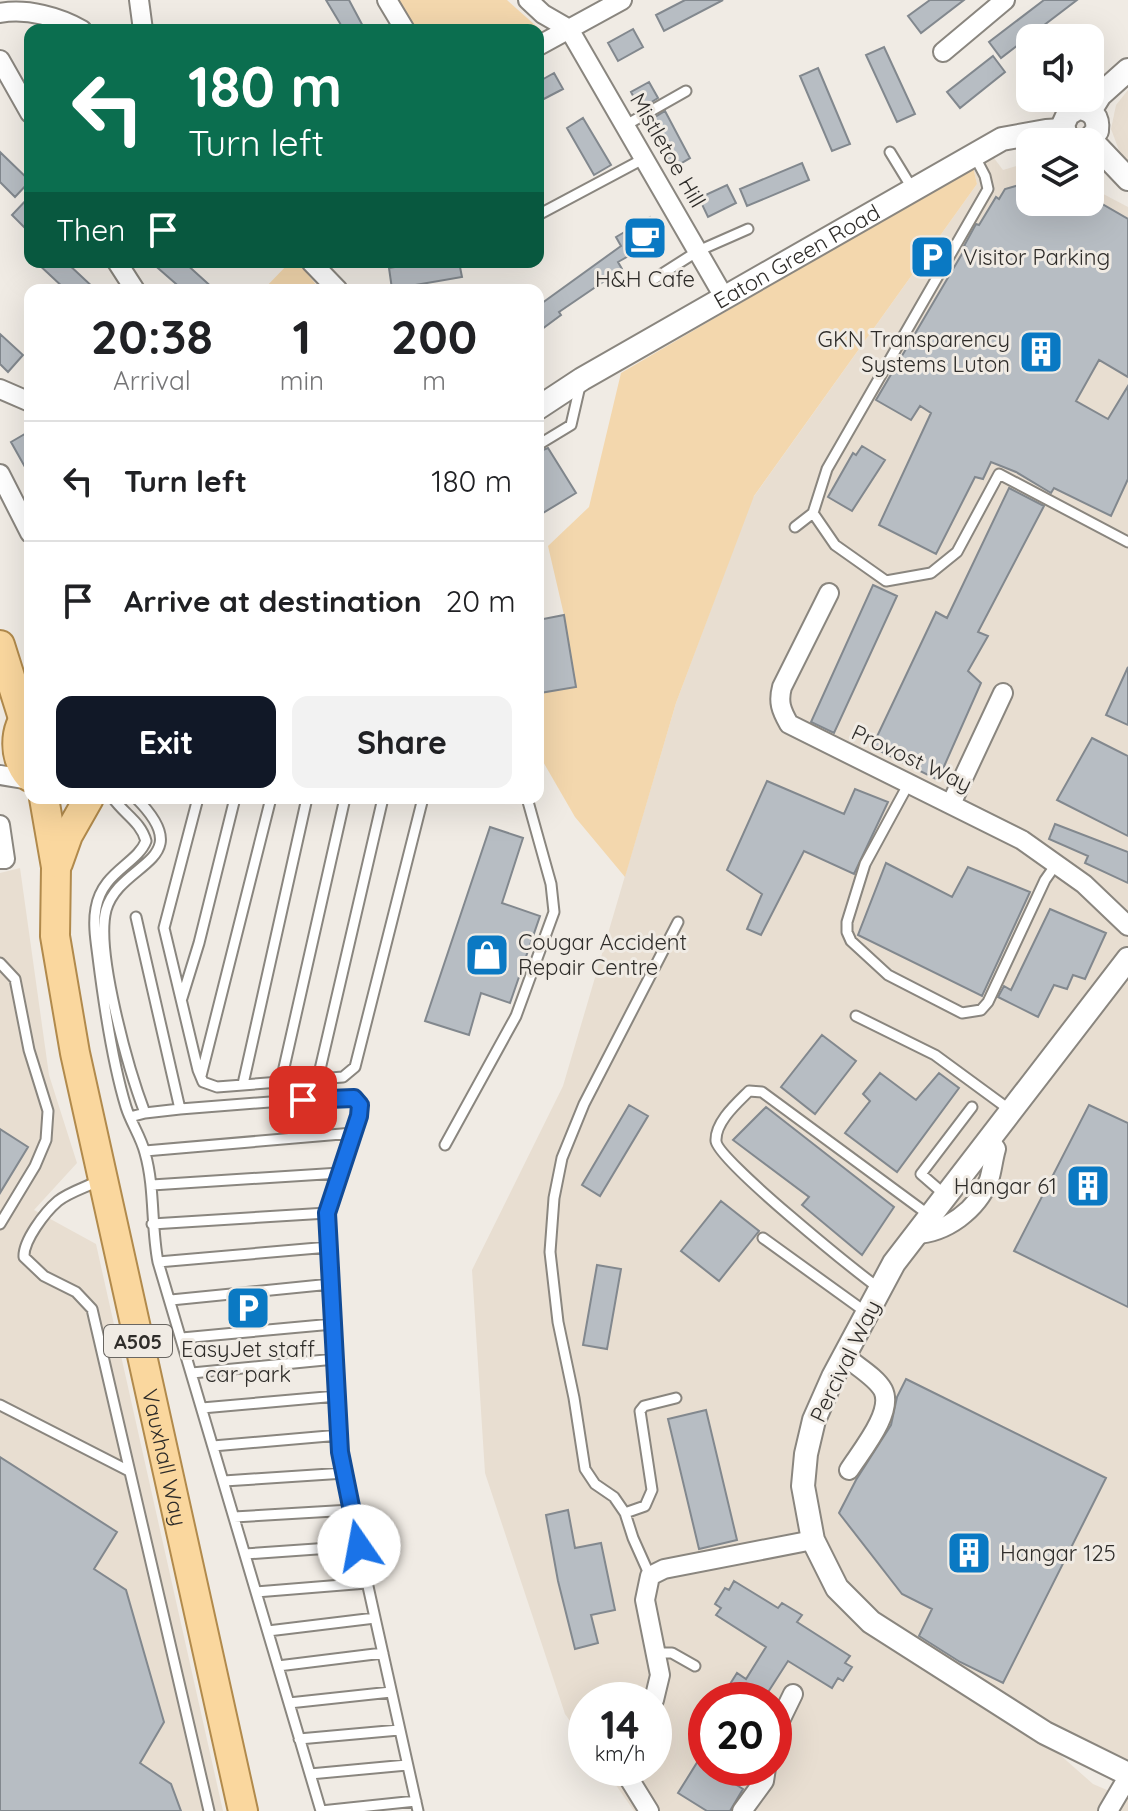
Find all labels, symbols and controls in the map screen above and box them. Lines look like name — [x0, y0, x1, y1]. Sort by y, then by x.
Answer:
map controls — [1016, 24, 1104, 216]
button: sound — [1016, 24, 1104, 112]
text: 180 m — [188, 51, 342, 121]
icon: left — [56, 56, 160, 160]
street label: Mistletoe Hill — [624, 88, 712, 212]
text: Turn left — [188, 120, 324, 165]
button: layers — [1016, 128, 1104, 216]
street label: Eaton Green Road — [709, 198, 885, 315]
icon: arrive — [141, 208, 185, 252]
text: Then — [56, 211, 125, 249]
cafe icon: H&H Cafe — [621, 214, 669, 262]
parking icon: Visitor Parking — [908, 233, 956, 281]
place label: Visitor Parking — [963, 243, 1110, 271]
place label: H&H Cafe — [595, 265, 695, 293]
text: 20:38 — [91, 306, 213, 366]
text: 1 — [293, 306, 311, 366]
text: 200 — [391, 306, 477, 366]
place label: GKN Transparency Systems Luton — [818, 325, 1010, 378]
building icon: GKN Transparency Systems Luton — [1017, 328, 1065, 376]
text: Arrival — [113, 364, 191, 397]
text: min — [280, 364, 324, 397]
text: m — [422, 364, 446, 397]
icon: left — [56, 459, 100, 503]
text: Turn left — [124, 462, 247, 500]
text: 180 m — [431, 462, 512, 500]
icon: arrive — [56, 579, 100, 623]
text: Arrive at destination — [124, 582, 422, 620]
text: 20 m — [446, 582, 516, 620]
button: Exit — [56, 696, 276, 788]
button: Share — [292, 696, 512, 788]
street label: Provost Way — [847, 718, 977, 798]
place label: Cougar Accident Repair Centre — [518, 928, 687, 981]
shop icon: Cougar Accident Repair Centre — [463, 931, 511, 979]
pin — [269, 1066, 337, 1134]
icon: arrive — [281, 1078, 325, 1122]
building icon: Hangar 61 — [1064, 1162, 1112, 1210]
place label: Hangar 61 — [954, 1172, 1057, 1200]
parking icon: EasyJet staff car park — [224, 1284, 272, 1332]
street label: Percival Way — [803, 1295, 887, 1427]
road number: A505 — [104, 1325, 172, 1357]
place label: EasyJet staff car park — [181, 1335, 315, 1388]
street label: Vauxhall Way — [136, 1386, 193, 1529]
position arrow — [317, 1504, 401, 1588]
building icon: Hangar 125 — [945, 1529, 993, 1577]
place label: Hangar 125 — [1000, 1539, 1116, 1567]
speed limit sign: 20 — [688, 1682, 792, 1786]
text: 14 — [600, 1699, 640, 1749]
text: km/h — [595, 1741, 645, 1766]

